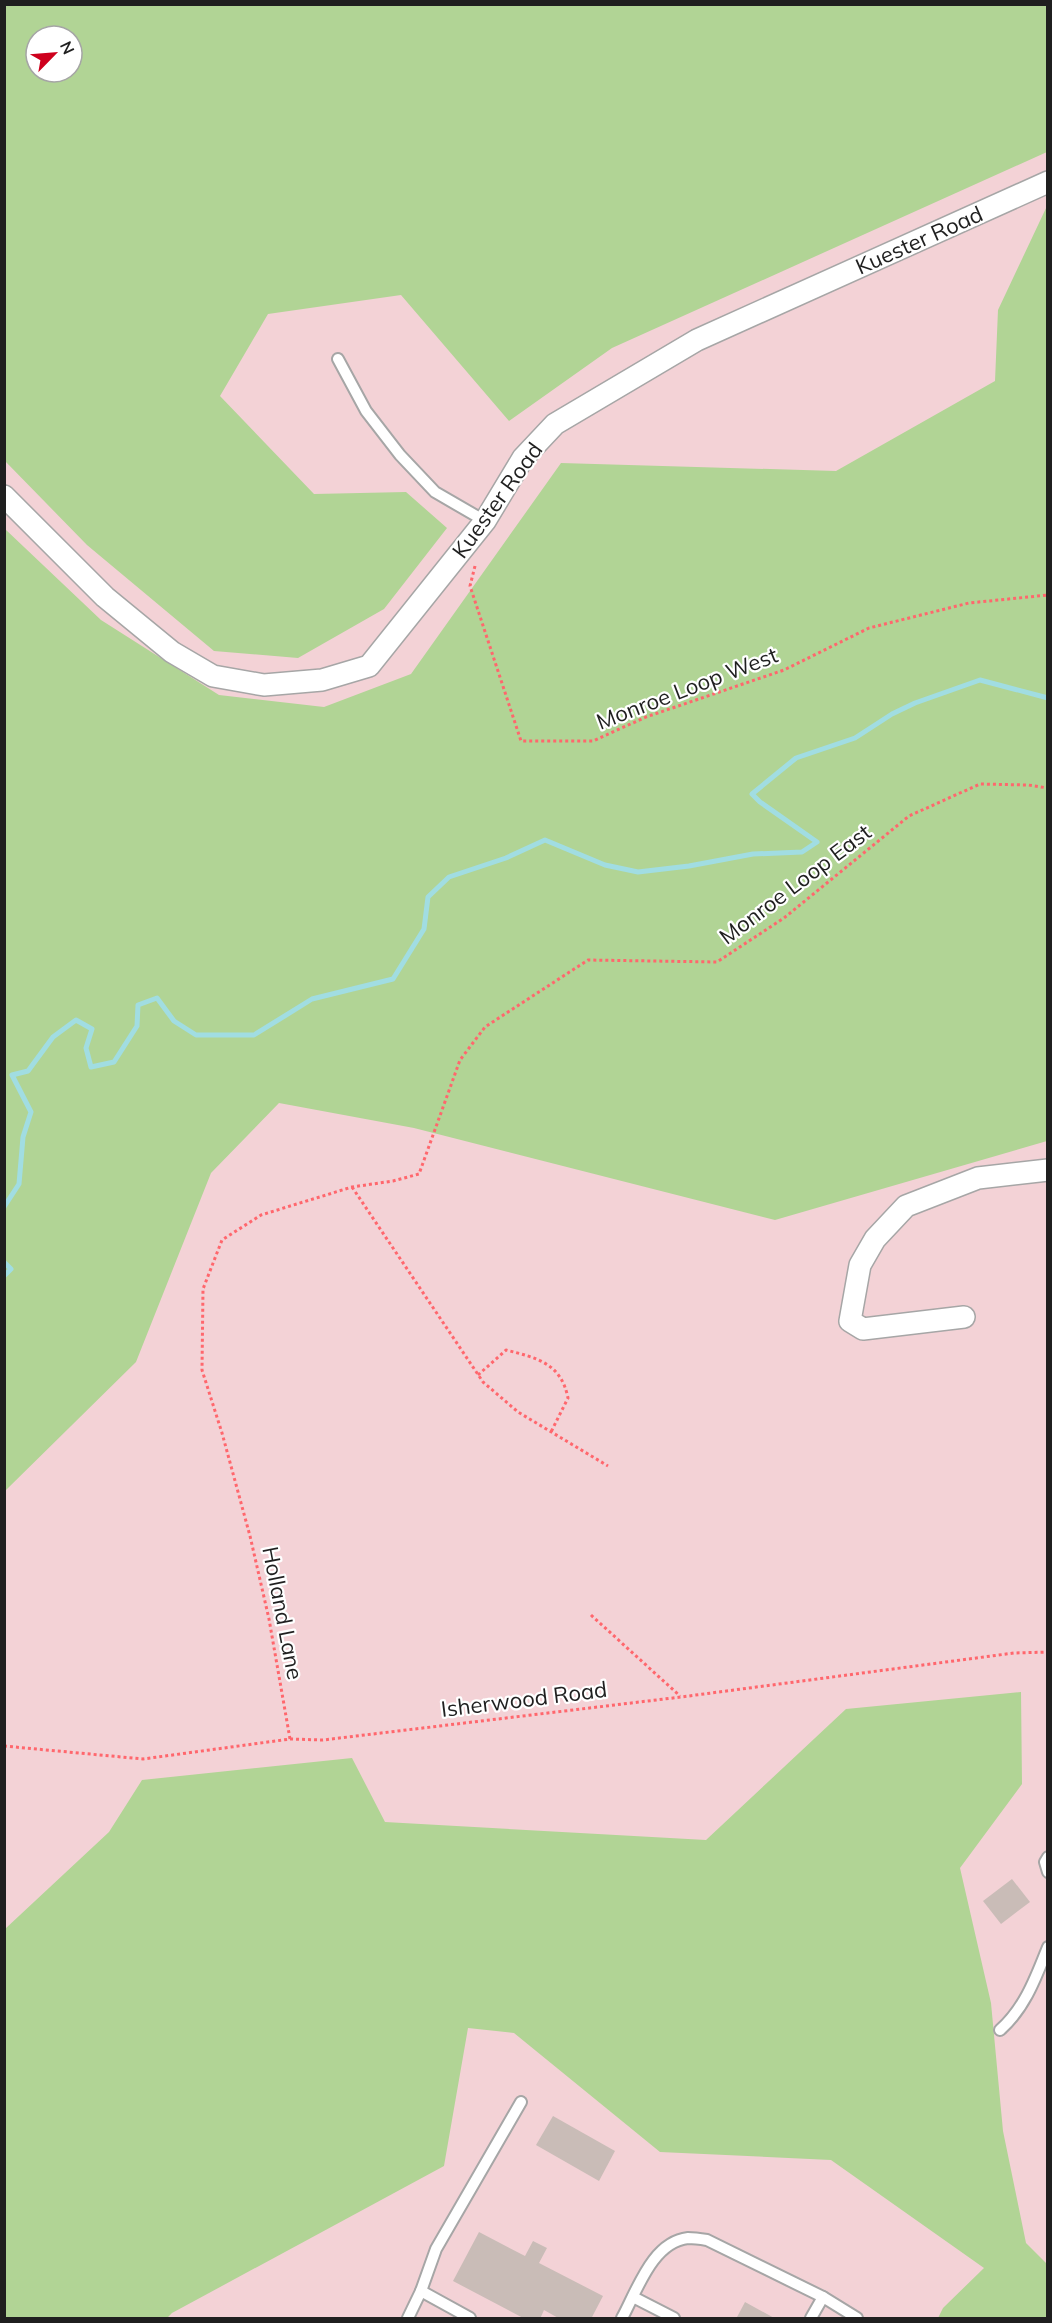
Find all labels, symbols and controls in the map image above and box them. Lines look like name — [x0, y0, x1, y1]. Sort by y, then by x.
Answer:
north arrow — [24, 24, 84, 84]
text: N — [56, 38, 79, 57]
street label: Kuester Road — [851, 199, 987, 281]
street label: Kuester Road — [446, 437, 548, 563]
street label: Monroe Loop West — [592, 640, 782, 735]
street label: Monroe Loop East — [714, 818, 877, 950]
street label: Holland Lane — [256, 1544, 310, 1682]
street label: Isherwood Road — [439, 1675, 609, 1723]

